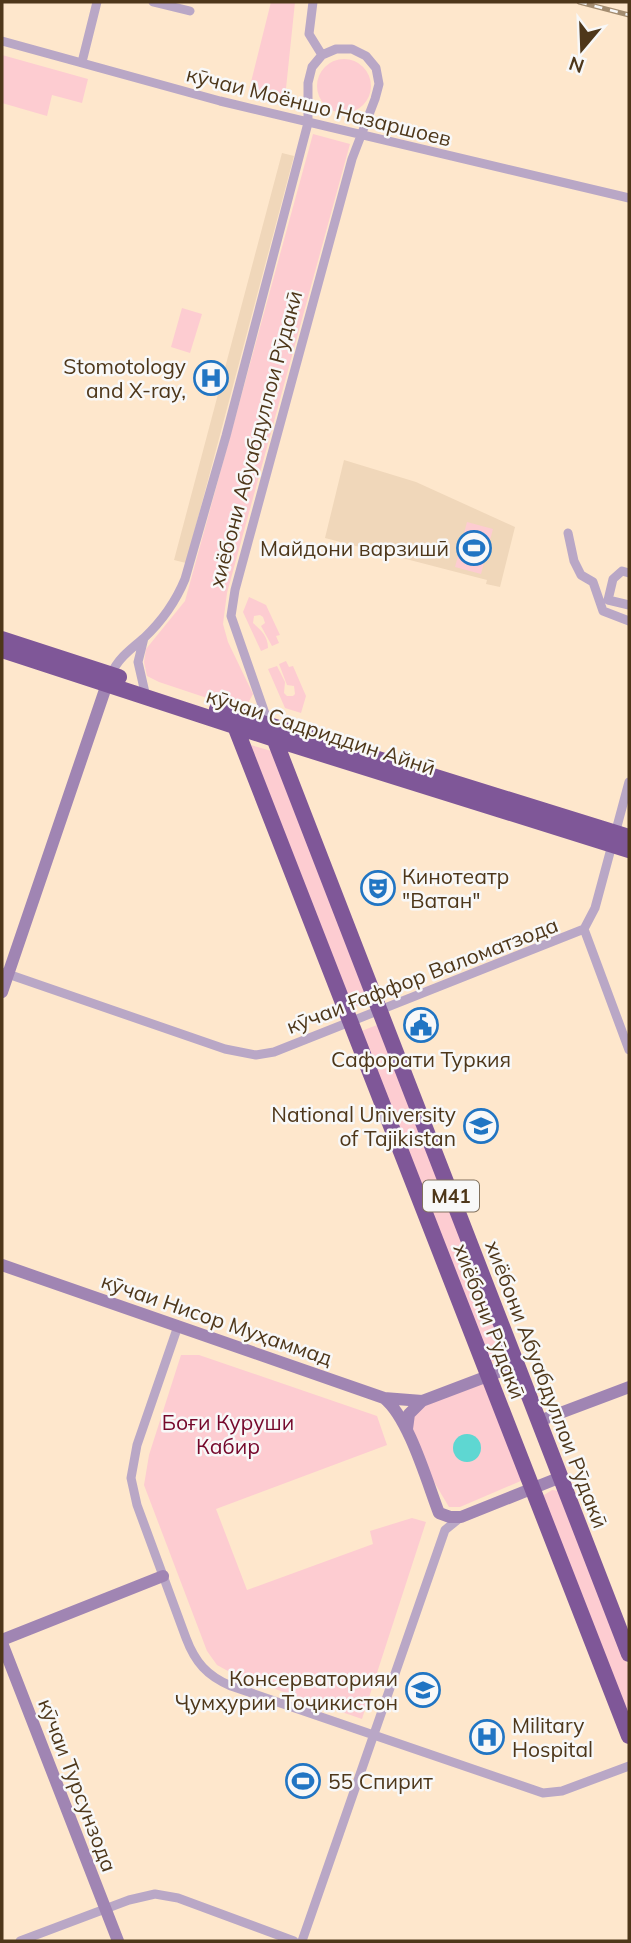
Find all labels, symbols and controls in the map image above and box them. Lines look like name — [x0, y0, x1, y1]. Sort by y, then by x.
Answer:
north arrow — [547, 14, 617, 84]
text: N — [566, 51, 587, 79]
street label: кӯчаи Моёншо Назаршоев — [184, 60, 454, 152]
street label: хиёбони Абуабдуллои Рӯдакӣ — [203, 288, 307, 590]
place label: Stomotology and X-ray, — [63, 353, 186, 403]
hospital icon: Stomotology and X-ray, — [192, 359, 230, 397]
sports icon: Майдони варзишӣ — [455, 529, 493, 567]
place label: Майдони варзишӣ — [260, 535, 449, 561]
street label: кӯчаи Садриддин Айнӣ — [203, 682, 439, 780]
place label: Кинотеатр "Ватан" — [402, 863, 509, 913]
theatre icon: Кинотеатр "Ватан" — [359, 869, 397, 907]
street label: кӯчаи Ғаффор Валоматзода — [282, 911, 562, 1039]
public building icon: Сафорати Туркия — [402, 1006, 440, 1044]
place label: Сафорати Туркия — [331, 1046, 511, 1072]
place label: National University of Tajikistan — [271, 1101, 456, 1151]
school or university icon: National University of Tajikistan — [462, 1107, 500, 1145]
road number: M41 — [423, 1180, 479, 1212]
street label: хиёбони Абуабдуллои Рӯдакӣ — [480, 1236, 614, 1532]
street label: хиёбони Рӯдакӣ — [448, 1239, 532, 1403]
street label: кӯчаи Нисор Муҳаммад — [98, 1267, 336, 1371]
park label: Боғи Куруши Кабир — [162, 1409, 294, 1459]
place label: Консерваторияи Ҷумҳурии Тоҷикистон — [175, 1665, 398, 1715]
school or university icon: Консерваторияи Ҷумҳурии Тоҷикистон — [404, 1671, 442, 1709]
street label: кӯчаи Турсунзода — [33, 1695, 123, 1875]
place label: Military Hospital — [512, 1712, 593, 1762]
hospital icon: Military Hospital — [468, 1718, 506, 1756]
sports icon: 55 Спирит — [284, 1762, 322, 1800]
place label: 55 Спирит — [328, 1768, 433, 1794]

